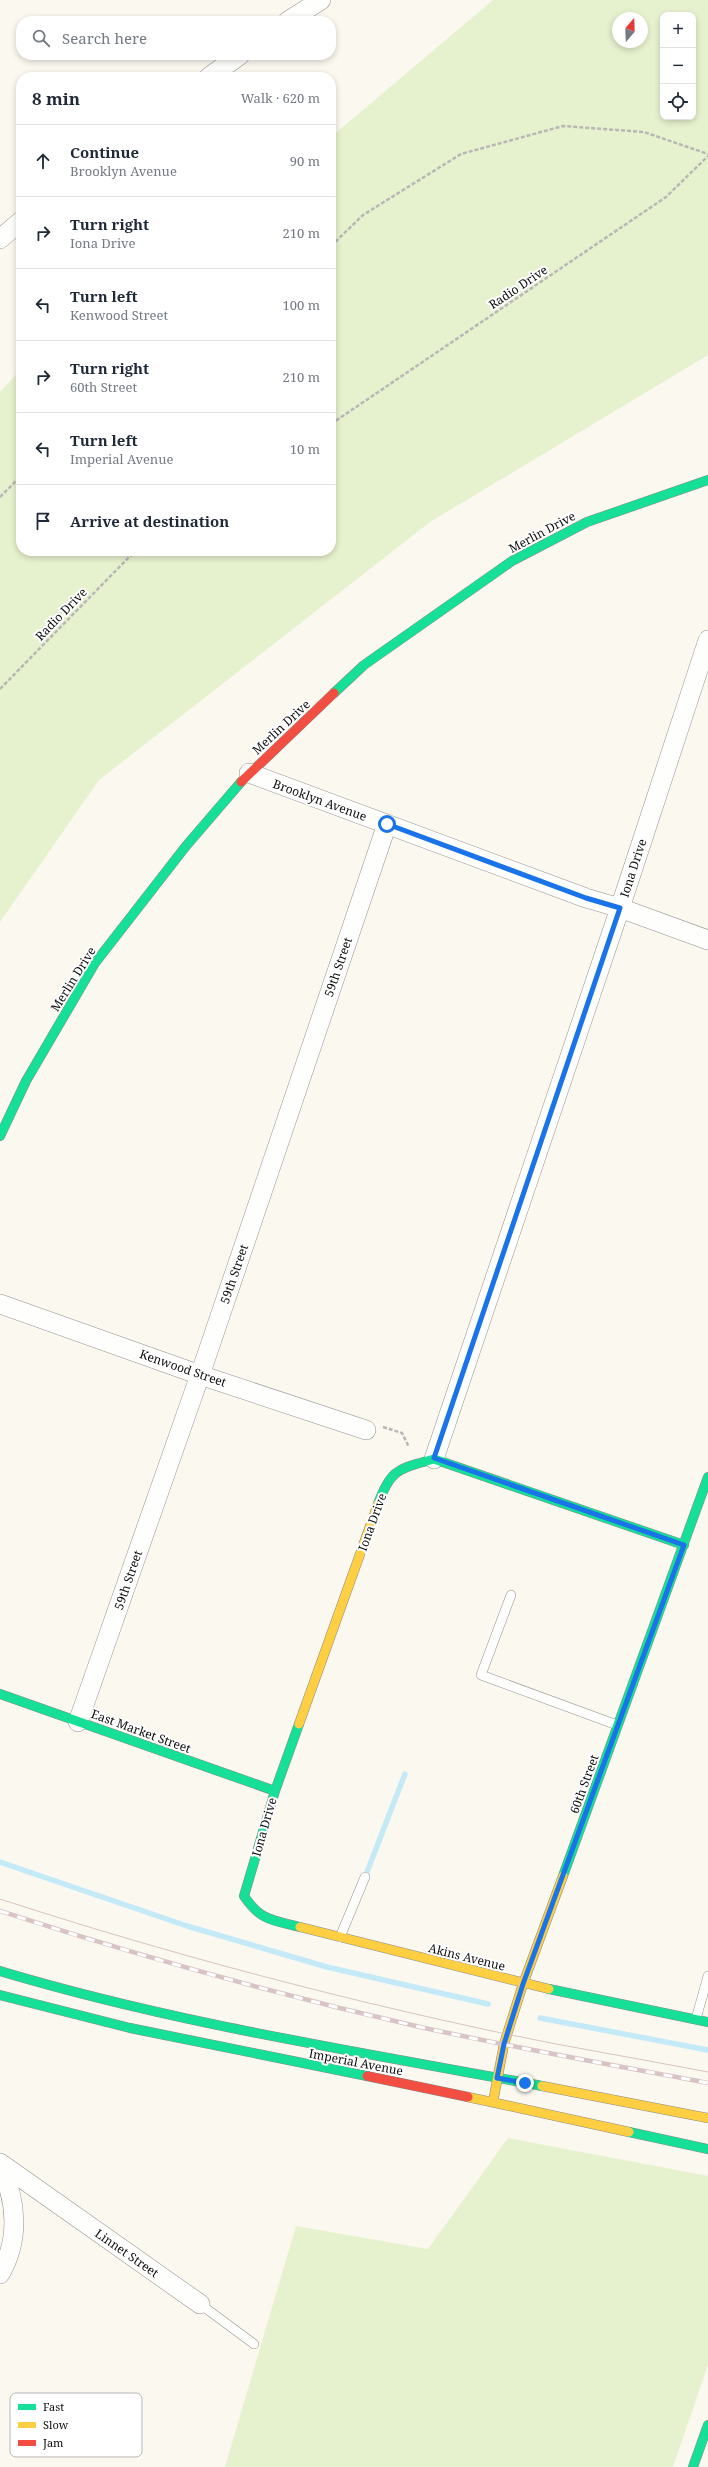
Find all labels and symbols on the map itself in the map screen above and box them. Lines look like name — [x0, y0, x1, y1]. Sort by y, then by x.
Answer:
north arrow — [612, 12, 648, 48]
street label: Radio Drive — [485, 261, 551, 313]
street label: Merlin Drive — [506, 507, 578, 557]
street label: Radio Drive — [31, 584, 91, 644]
street label: Merlin Drive — [248, 696, 314, 758]
street label: Brooklyn Avenue — [271, 775, 369, 825]
route start — [378, 815, 396, 833]
street label: Iona Drive — [616, 837, 650, 899]
street label: 59th Street — [320, 935, 356, 999]
street label: Merlin Drive — [46, 943, 100, 1015]
street label: 59th Street — [216, 1242, 252, 1306]
street label: Kenwood Street — [137, 1345, 229, 1391]
street label: Iona Drive — [354, 1491, 390, 1553]
street label: 59th Street — [110, 1548, 146, 1612]
street label: East Market Street — [89, 1705, 193, 1757]
street label: 60th Street — [565, 1752, 603, 1816]
street label: Iona Drive — [247, 1796, 281, 1858]
street label: Akins Avenue — [427, 1939, 507, 1975]
street label: Imperial Avenue — [307, 2045, 405, 2079]
route end — [516, 2074, 534, 2092]
street label: Linnet Street — [92, 2225, 162, 2281]
legend — [10, 2393, 142, 2457]
text: Fast — [43, 2399, 64, 2414]
text: Slow — [43, 2417, 69, 2432]
text: Jam — [42, 2435, 64, 2450]

